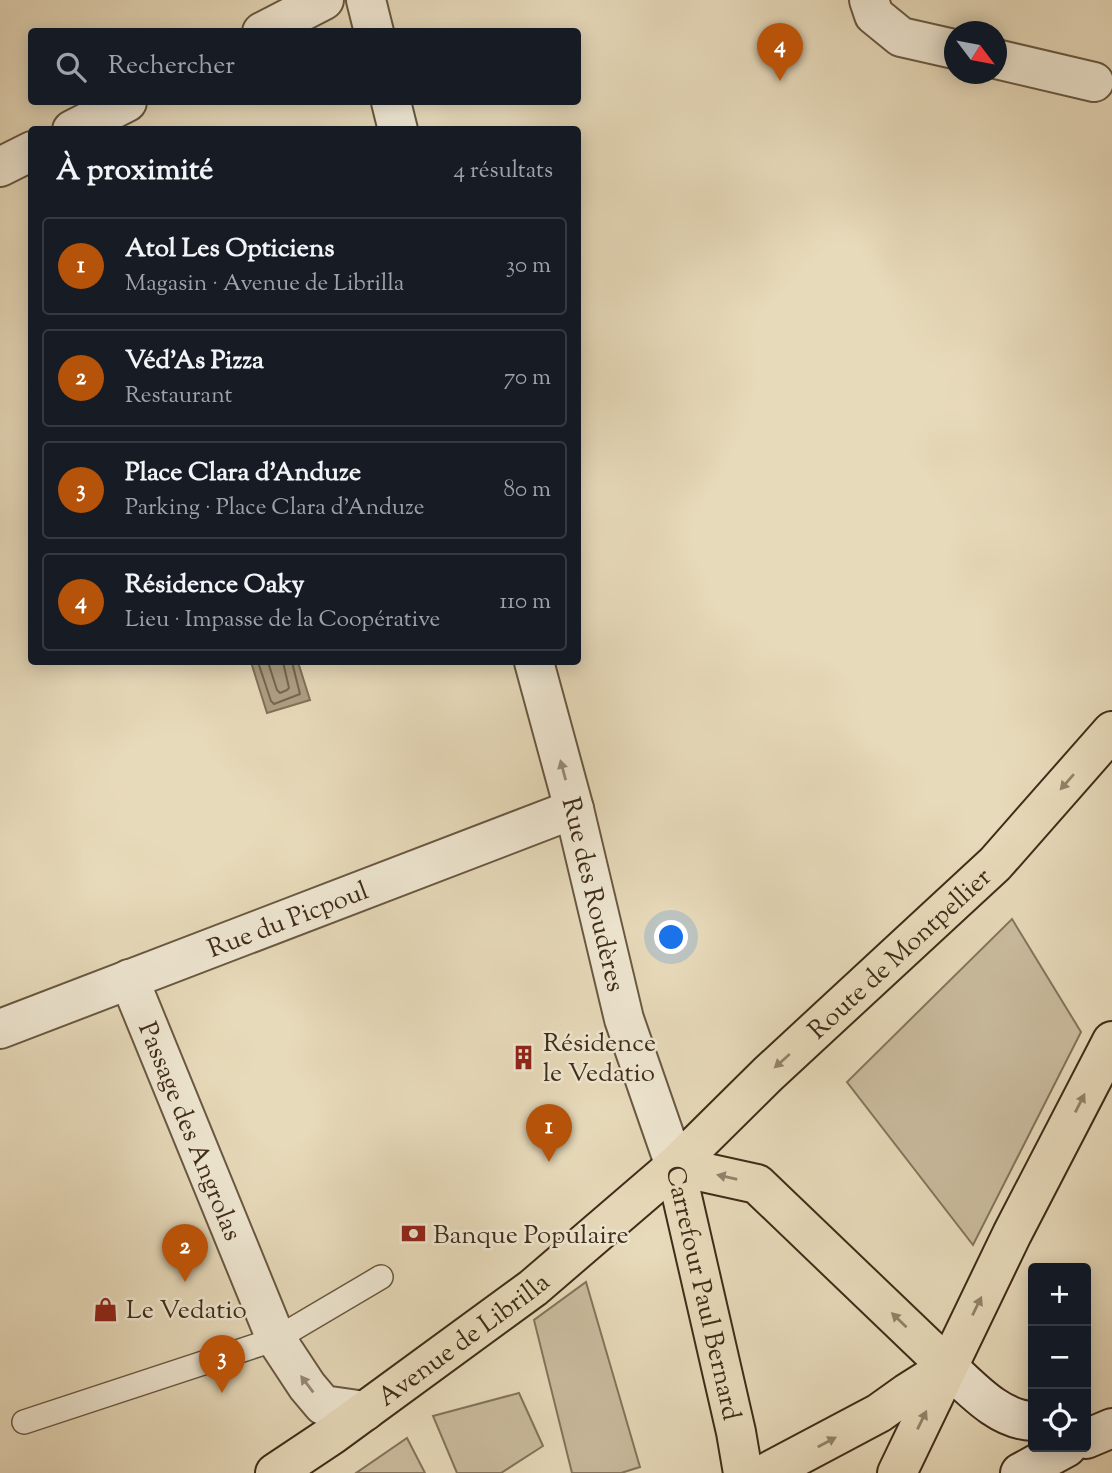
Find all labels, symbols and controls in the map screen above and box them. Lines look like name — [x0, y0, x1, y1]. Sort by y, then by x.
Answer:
north arrow — [944, 21, 1007, 84]
pin: 4 — [757, 23, 803, 81]
search box — [28, 28, 581, 105]
icon: search — [52, 48, 90, 86]
text: Rechercher — [108, 48, 235, 85]
text: À proximité — [56, 150, 213, 193]
text: 4 résultats — [454, 155, 553, 188]
text: Atol Les Opticiens — [125, 231, 335, 268]
text: 1 — [77, 250, 85, 283]
text: 30 m — [506, 250, 551, 283]
text: Magasin · Avenue de Librilla — [125, 268, 404, 301]
text: Véd'As Pizza — [125, 343, 264, 380]
text: 2 — [76, 362, 86, 395]
text: 70 m — [504, 362, 551, 395]
text: Restaurant — [125, 380, 232, 413]
text: Place Clara d'Anduze — [125, 455, 361, 492]
text: 3 — [76, 474, 86, 507]
text: 80 m — [503, 474, 551, 507]
text: Parking · Place Clara d'Anduze — [125, 492, 424, 525]
text: Résidence Oaky — [125, 567, 304, 604]
text: 4 — [75, 586, 87, 619]
text: 110 m — [500, 586, 551, 619]
text: Lieu · Impasse de la Coopérative — [125, 604, 440, 637]
one-way arrow — [557, 759, 568, 781]
one-way arrow — [1059, 773, 1075, 791]
street label: Rue des Roudères — [551, 794, 633, 996]
street label: Route de Montpellier — [801, 860, 1001, 1049]
street label: Rue du Picpoul — [203, 873, 374, 969]
your location — [654, 920, 688, 954]
street label: Passage des Angrolas — [127, 1017, 250, 1247]
place label: Résidence le Vedatio — [543, 1026, 656, 1093]
building icon: Résidence le Vedatio — [509, 1043, 537, 1071]
one-way arrow — [774, 1053, 791, 1068]
one-way arrow — [1075, 1093, 1086, 1113]
pin: 1 — [526, 1104, 572, 1162]
street label: Carrefour Paul Bernard — [654, 1162, 749, 1425]
one-way arrow — [716, 1172, 738, 1183]
place label: Banque Populaire — [433, 1218, 629, 1255]
bank icon: Banque Populaire — [399, 1220, 427, 1248]
pin: 2 — [162, 1224, 208, 1282]
map controls — [1028, 1263, 1091, 1452]
button: + — [1028, 1263, 1091, 1326]
street label: Avenue de Librilla — [371, 1265, 559, 1417]
place label: Le Vedatio — [126, 1293, 247, 1330]
shop icon: Le Vedatio — [92, 1295, 120, 1323]
one-way arrow — [972, 1296, 983, 1316]
one-way arrow — [891, 1312, 908, 1328]
button: − — [1028, 1326, 1091, 1389]
pin: 3 — [199, 1335, 245, 1393]
one-way arrow — [300, 1375, 314, 1394]
button: locate — [1028, 1389, 1091, 1452]
one-way arrow — [917, 1410, 928, 1430]
one-way arrow — [817, 1436, 837, 1447]

